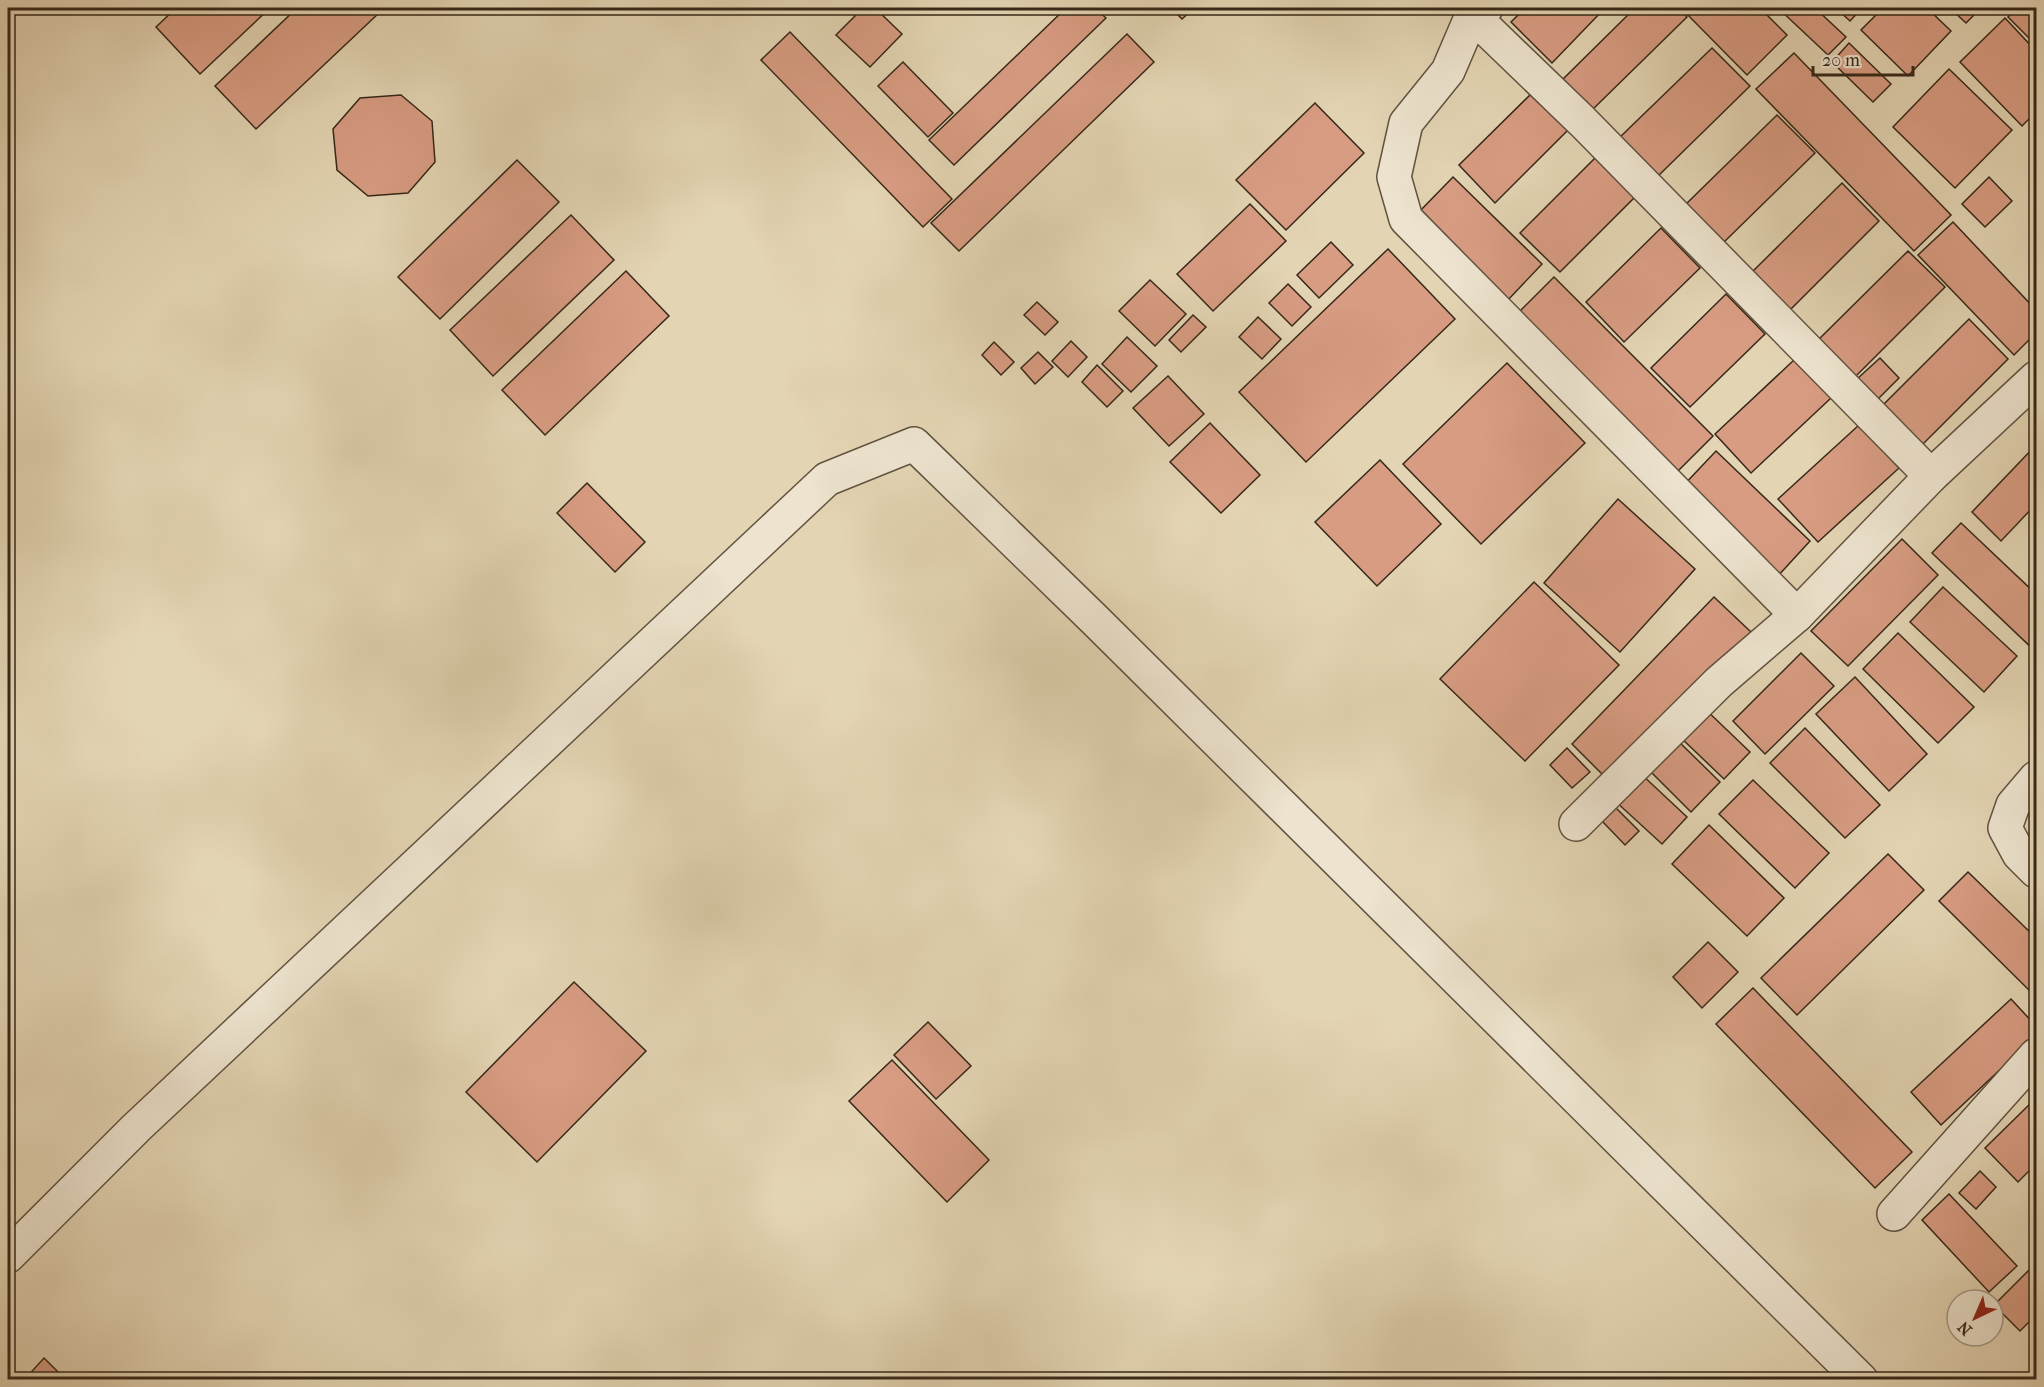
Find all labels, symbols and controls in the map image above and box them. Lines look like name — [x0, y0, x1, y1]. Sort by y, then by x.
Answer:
scale bar — [1813, 39, 1914, 77]
text: 20 m — [1822, 50, 1860, 71]
north arrow — [1945, 1288, 2005, 1348]
text: N — [1953, 1317, 1976, 1339]

